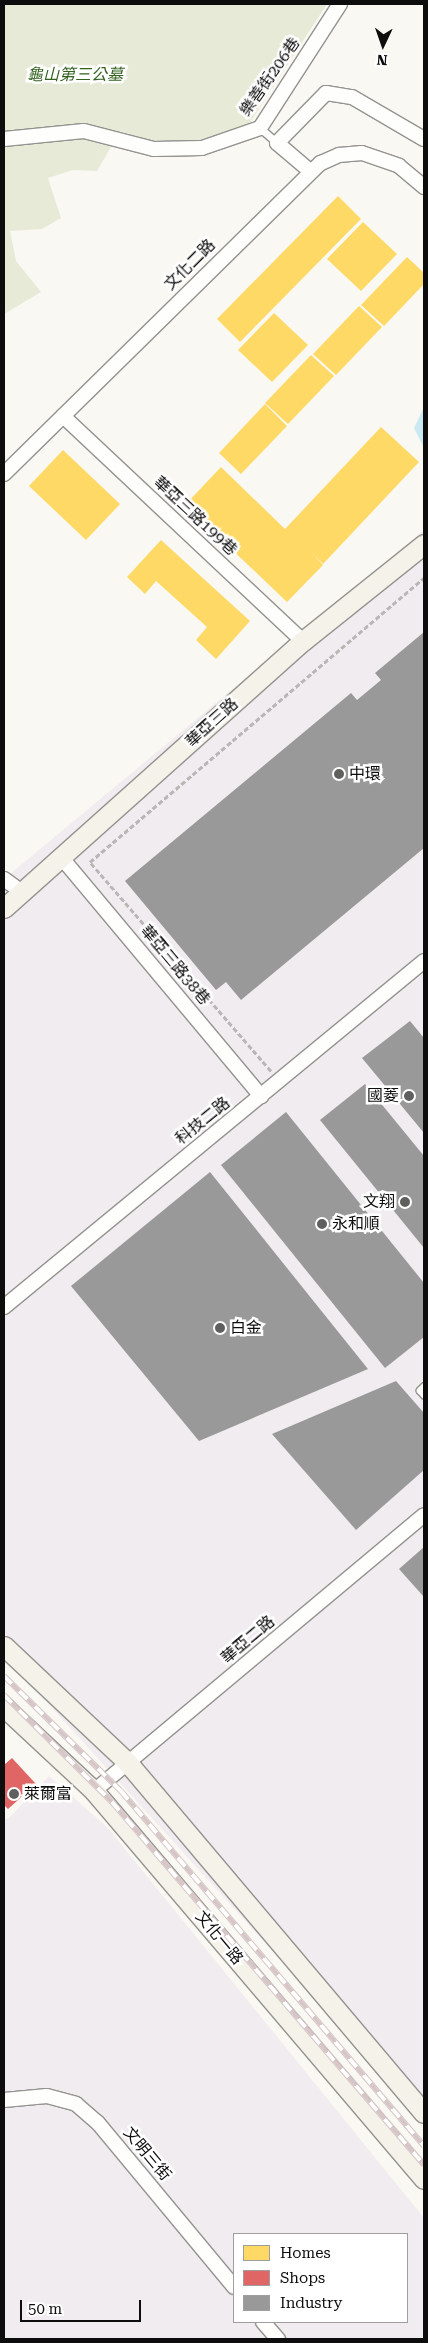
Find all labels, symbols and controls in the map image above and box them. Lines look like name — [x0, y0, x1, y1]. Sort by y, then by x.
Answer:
north arrow — [358, 20, 408, 70]
street label: 樂善街206巷 — [236, 34, 304, 120]
text: N — [376, 52, 388, 68]
park label: 龜山第三公墓 — [27, 65, 123, 85]
street label: 文化二路 — [161, 236, 219, 294]
street label: 華亞三路199巷 — [149, 473, 241, 559]
street label: 華亞三路 — [182, 694, 242, 752]
place label: 中環 — [349, 764, 381, 784]
marker: 中環 — [333, 768, 345, 780]
street label: 華亞三路38巷 — [136, 921, 214, 1009]
place label: 國菱 — [367, 1086, 399, 1106]
marker: 國菱 — [403, 1090, 415, 1102]
street label: 科技二路 — [172, 1093, 234, 1149]
place label: 文翔 — [363, 1192, 395, 1212]
marker: 文翔 — [399, 1196, 411, 1208]
place label: 永和順 — [332, 1214, 380, 1234]
marker: 永和順 — [316, 1218, 328, 1230]
place label: 白金 — [230, 1318, 262, 1338]
marker: 白金 — [214, 1322, 226, 1334]
street label: 華亞二路 — [217, 1612, 279, 1668]
place label: 萊爾富 — [24, 1784, 72, 1804]
marker: 萊爾富 — [8, 1788, 20, 1800]
street label: 文化一路 — [191, 1907, 247, 1969]
street label: 文明三街 — [119, 2123, 175, 2185]
legend — [233, 2233, 408, 2323]
text: Homes — [280, 2244, 331, 2262]
text: Shops — [280, 2269, 325, 2287]
scale bar — [22, 2290, 144, 2322]
text: Industry — [280, 2294, 342, 2312]
text: 50 m — [28, 2300, 62, 2318]

